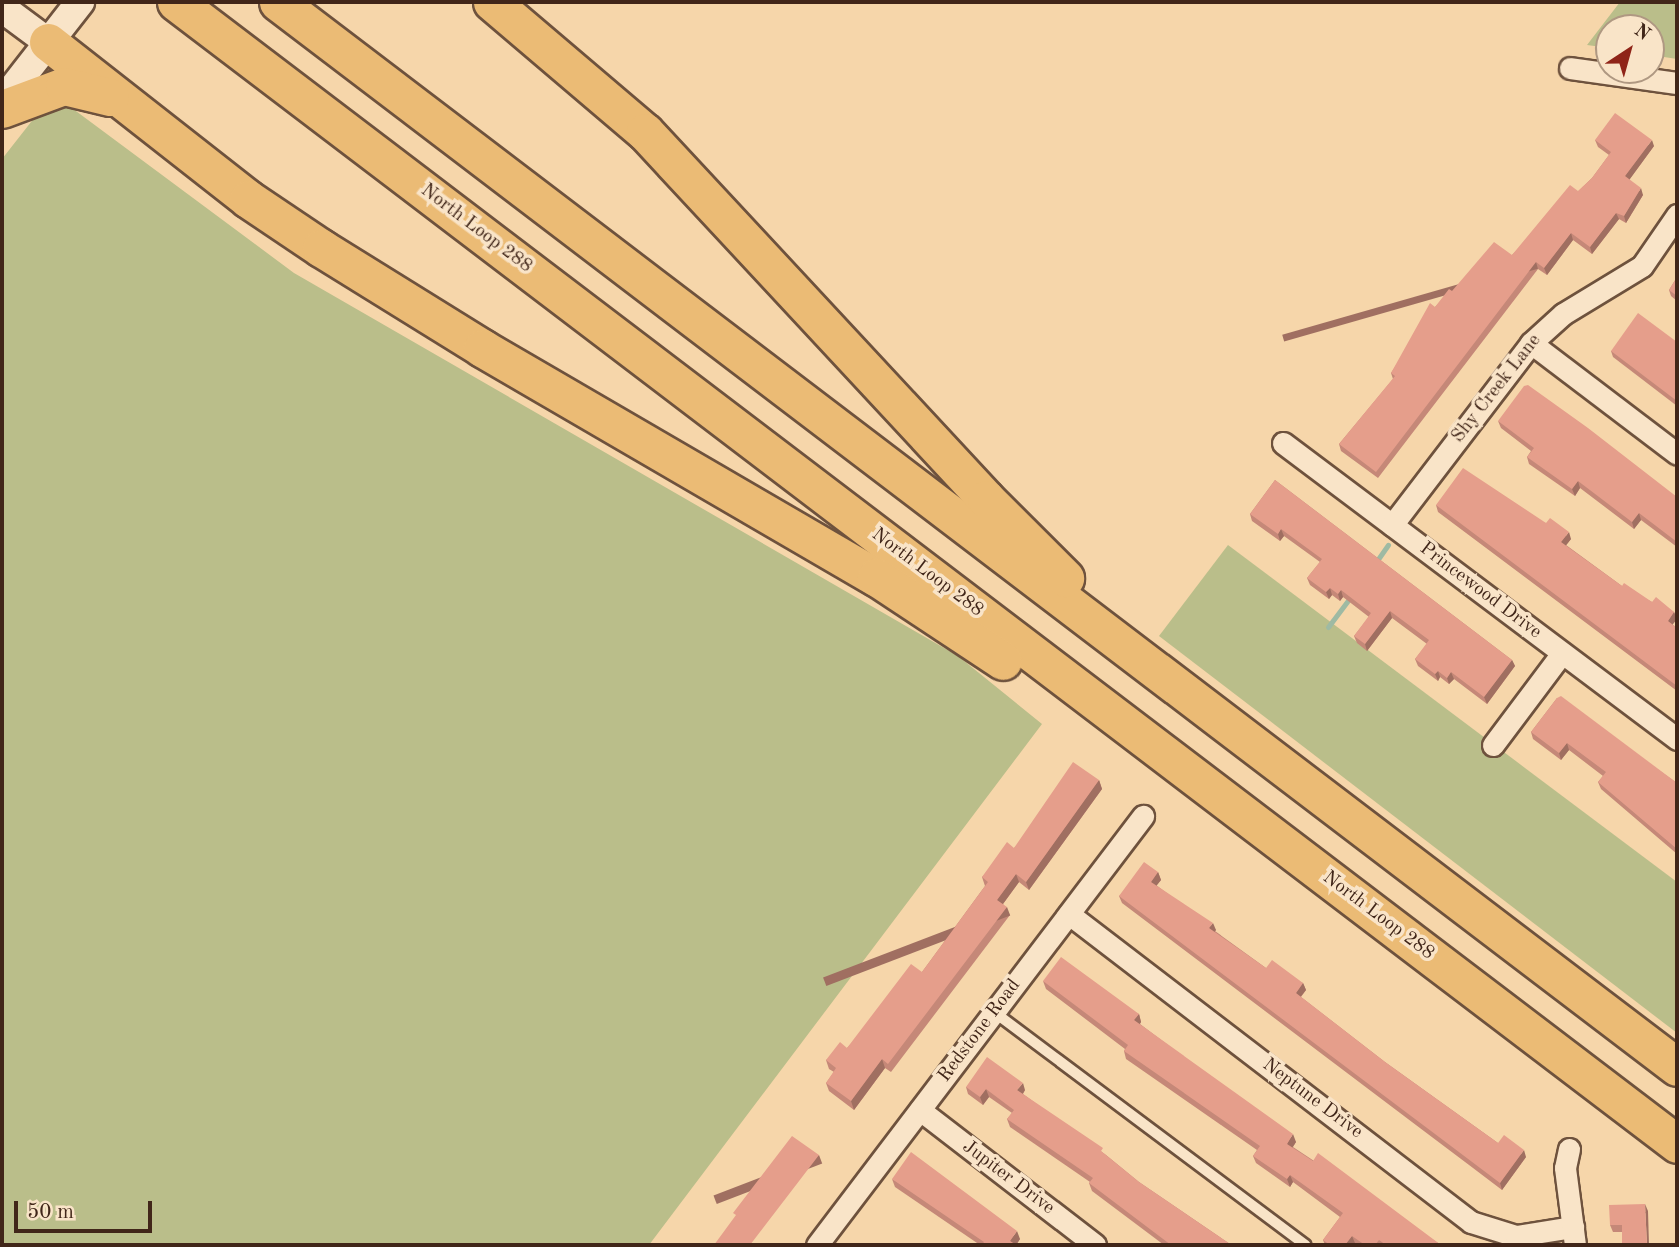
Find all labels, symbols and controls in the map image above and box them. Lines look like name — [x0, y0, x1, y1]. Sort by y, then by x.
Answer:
north arrow — [1595, 14, 1665, 84]
text: N — [1630, 21, 1653, 45]
street label: North Loop 288 — [416, 180, 536, 278]
street label: Shy Creek Lane — [1447, 330, 1547, 448]
street label: North Loop 288 — [867, 524, 987, 622]
street label: Princewood Drive — [1415, 538, 1545, 644]
street label: North Loop 288 — [1318, 867, 1438, 965]
street label: Redstone Road — [934, 975, 1026, 1087]
street label: Neptune Drive — [1257, 1054, 1367, 1144]
street label: Jupiter Drive — [957, 1136, 1059, 1220]
scale bar — [18, 1188, 156, 1232]
text: 50 m — [27, 1202, 74, 1223]

